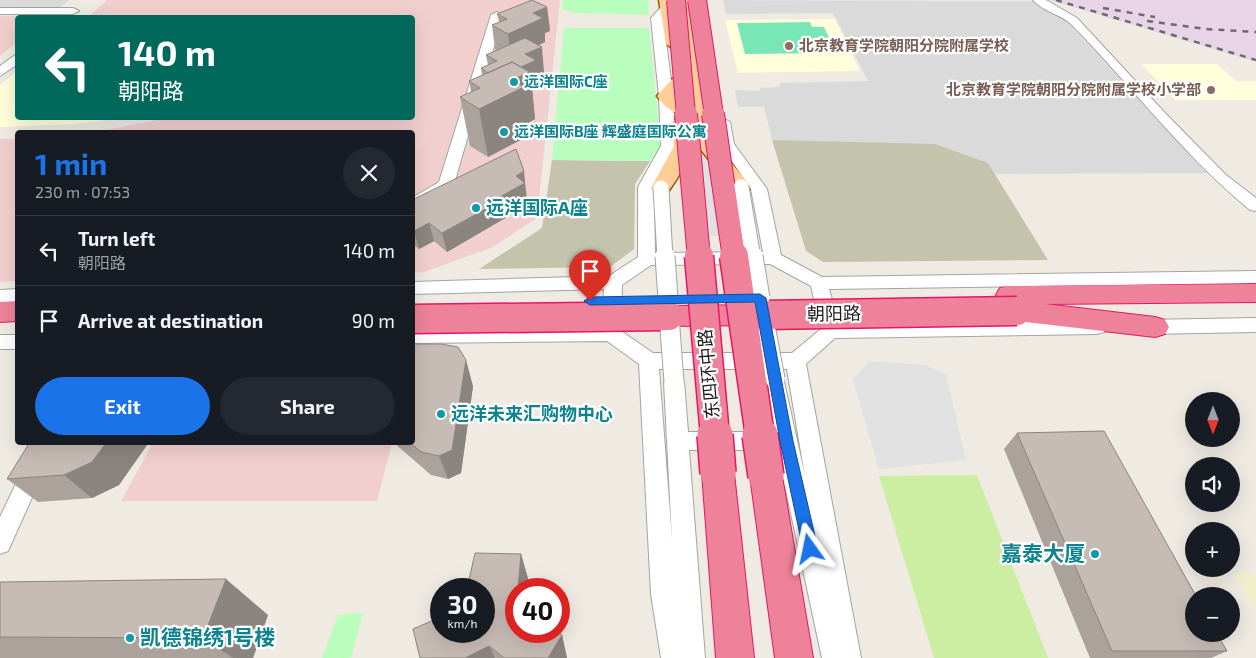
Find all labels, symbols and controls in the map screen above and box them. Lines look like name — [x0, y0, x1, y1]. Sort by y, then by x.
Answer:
text: 140 m — [118, 31, 216, 73]
icon: left — [35, 35, 100, 100]
place label: 北京教育学院朝阳分院附属学校 — [799, 36, 1009, 54]
marker: 北京教育学院朝阳分院附属学校 — [783, 40, 795, 52]
place label: 远洋国际C座 — [524, 72, 608, 90]
marker: 远洋国际C座 — [508, 76, 520, 88]
text: 朝阳路 — [118, 77, 184, 103]
place label: 北京教育学院朝阳分院附属学校小学部 — [946, 80, 1201, 98]
marker: 北京教育学院朝阳分院附属学校小学部 — [1205, 84, 1217, 96]
place label: 远洋国际B座 辉盛庭国际公寓 — [514, 122, 707, 140]
marker: 远洋国际B座 辉盛庭国际公寓 — [498, 126, 510, 138]
text: 1 min — [35, 145, 107, 181]
button: close — [343, 147, 395, 199]
text: 230 m · 07:53 — [35, 182, 130, 201]
place label: 远洋国际A座 — [486, 196, 588, 218]
marker: 远洋国际A座 — [470, 202, 482, 214]
text: Turn left — [78, 227, 155, 250]
icon: left — [35, 237, 63, 265]
text: 140 m — [343, 239, 395, 262]
pin — [569, 250, 611, 301]
text: 朝阳路 — [78, 253, 126, 272]
icon: arrive — [576, 257, 604, 285]
street label: 朝阳路 — [807, 302, 861, 324]
icon: arrive — [35, 307, 63, 335]
text: Arrive at destination — [78, 309, 263, 332]
text: 90 m — [352, 309, 395, 332]
street label: 东四环中路 — [693, 328, 723, 420]
button: Exit — [35, 377, 210, 435]
button: Share — [220, 377, 395, 435]
north arrow — [1185, 392, 1240, 448]
map controls — [1185, 392, 1240, 642]
place label: 远洋未来汇购物中心 — [451, 402, 613, 424]
marker: 远洋未来汇购物中心 — [435, 408, 447, 420]
button: sound — [1185, 457, 1240, 512]
position arrow — [783, 522, 835, 574]
button: + — [1185, 522, 1240, 577]
place label: 嘉泰大厦 — [1001, 540, 1085, 565]
marker: 嘉泰大厦 — [1089, 548, 1101, 560]
speed limit sign: 40 — [505, 578, 570, 643]
button: − — [1185, 587, 1240, 642]
text: 30 — [448, 589, 477, 619]
text: km/h — [448, 616, 477, 630]
place label: 凯德锦绣1号楼 — [140, 624, 275, 649]
marker: 凯德锦绣1号楼 — [124, 632, 136, 644]

